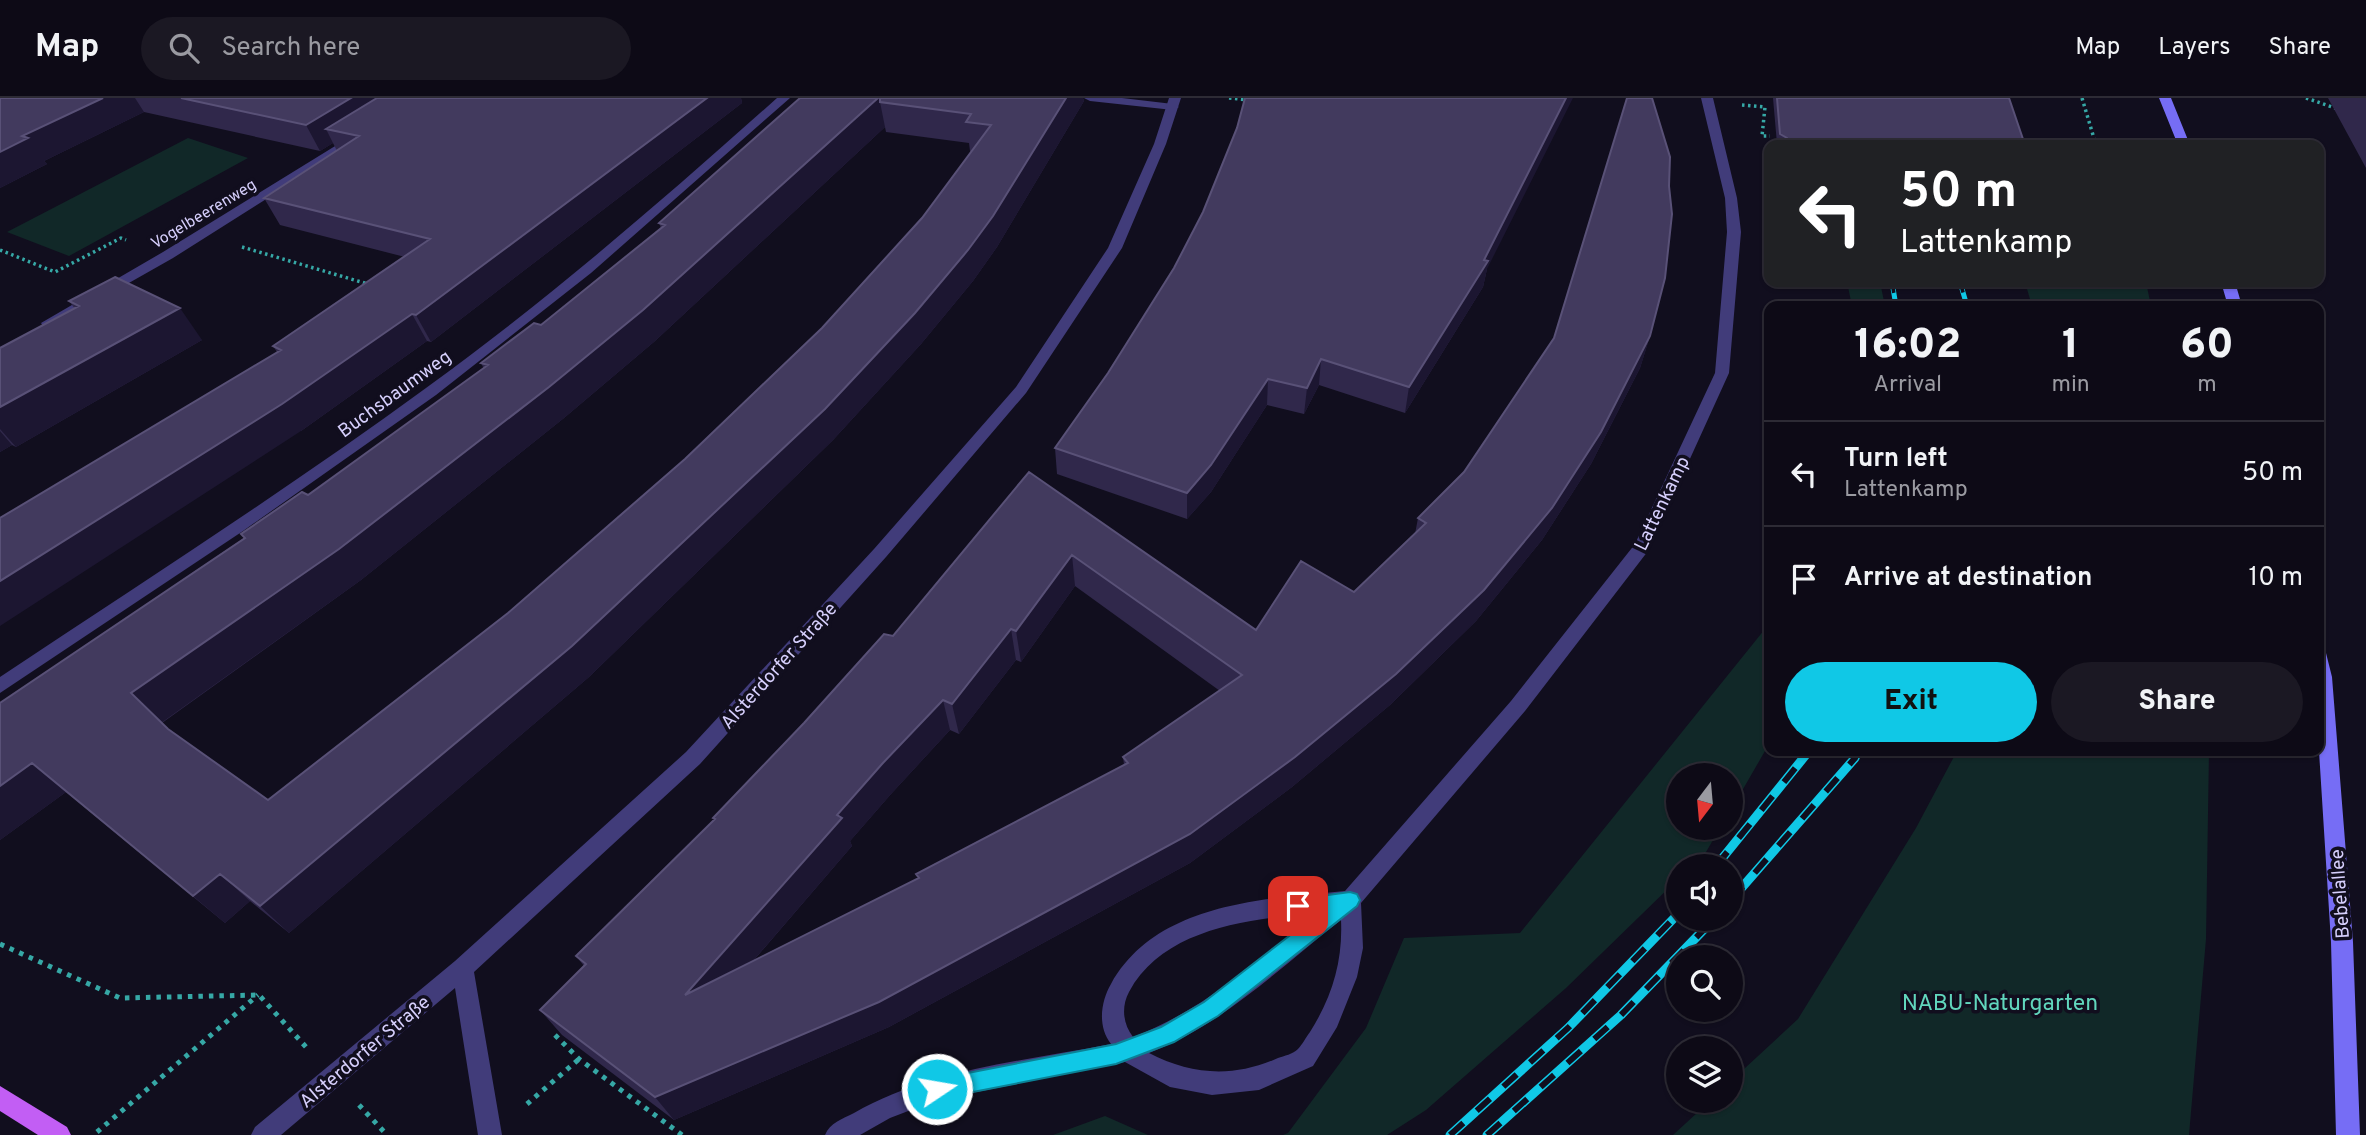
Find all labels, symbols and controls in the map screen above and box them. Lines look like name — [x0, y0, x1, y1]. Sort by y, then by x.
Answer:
search box — [141, 17, 631, 80]
text: Map — [35, 27, 99, 69]
icon: search — [165, 29, 203, 67]
text: Search here — [221, 32, 360, 65]
text: Map — [2075, 33, 2120, 63]
text: Layers — [2158, 33, 2230, 63]
text: Share — [2268, 33, 2331, 63]
text: 50 m — [1900, 163, 2017, 225]
icon: left — [1785, 168, 1876, 259]
street label: Vogelbeerenweg — [148, 175, 260, 254]
text: Lattenkamp — [1900, 224, 2072, 264]
text: 16:02 — [1854, 320, 1961, 373]
text: 1 — [2062, 320, 2079, 373]
text: 60 — [2180, 320, 2234, 373]
street label: Buchsbaumweg — [334, 345, 457, 444]
text: Arrival — [1873, 371, 1942, 400]
text: min — [2052, 371, 2090, 400]
text: m — [2197, 371, 2217, 400]
text: Turn left — [1844, 443, 1948, 476]
street label: Lattenkamp — [1630, 453, 1696, 555]
icon: left — [1785, 455, 1823, 493]
text: 50 m — [2242, 457, 2303, 490]
text: Lattenkamp — [1844, 476, 1968, 505]
icon: arrive — [1785, 560, 1823, 598]
text: Arrive at destination — [1844, 562, 2092, 595]
text: 10 m — [2248, 562, 2303, 595]
street label: Alsterdorfer Straße — [716, 598, 843, 735]
button: Exit — [1785, 662, 2037, 742]
button: Share — [2051, 662, 2303, 742]
north arrow — [1666, 763, 1743, 840]
map controls — [1666, 763, 1743, 1113]
street label: Bebelallee — [2326, 848, 2356, 939]
button: sound — [1666, 854, 1743, 931]
pin — [1268, 876, 1328, 936]
icon: arrive — [1279, 887, 1317, 925]
button: search — [1666, 945, 1743, 1022]
park label: NABU-Naturgarten — [1902, 990, 2098, 1019]
street label: Alsterdorfer Straße — [295, 991, 435, 1114]
button: layers — [1666, 1036, 1743, 1113]
position arrow — [900, 1052, 974, 1126]

